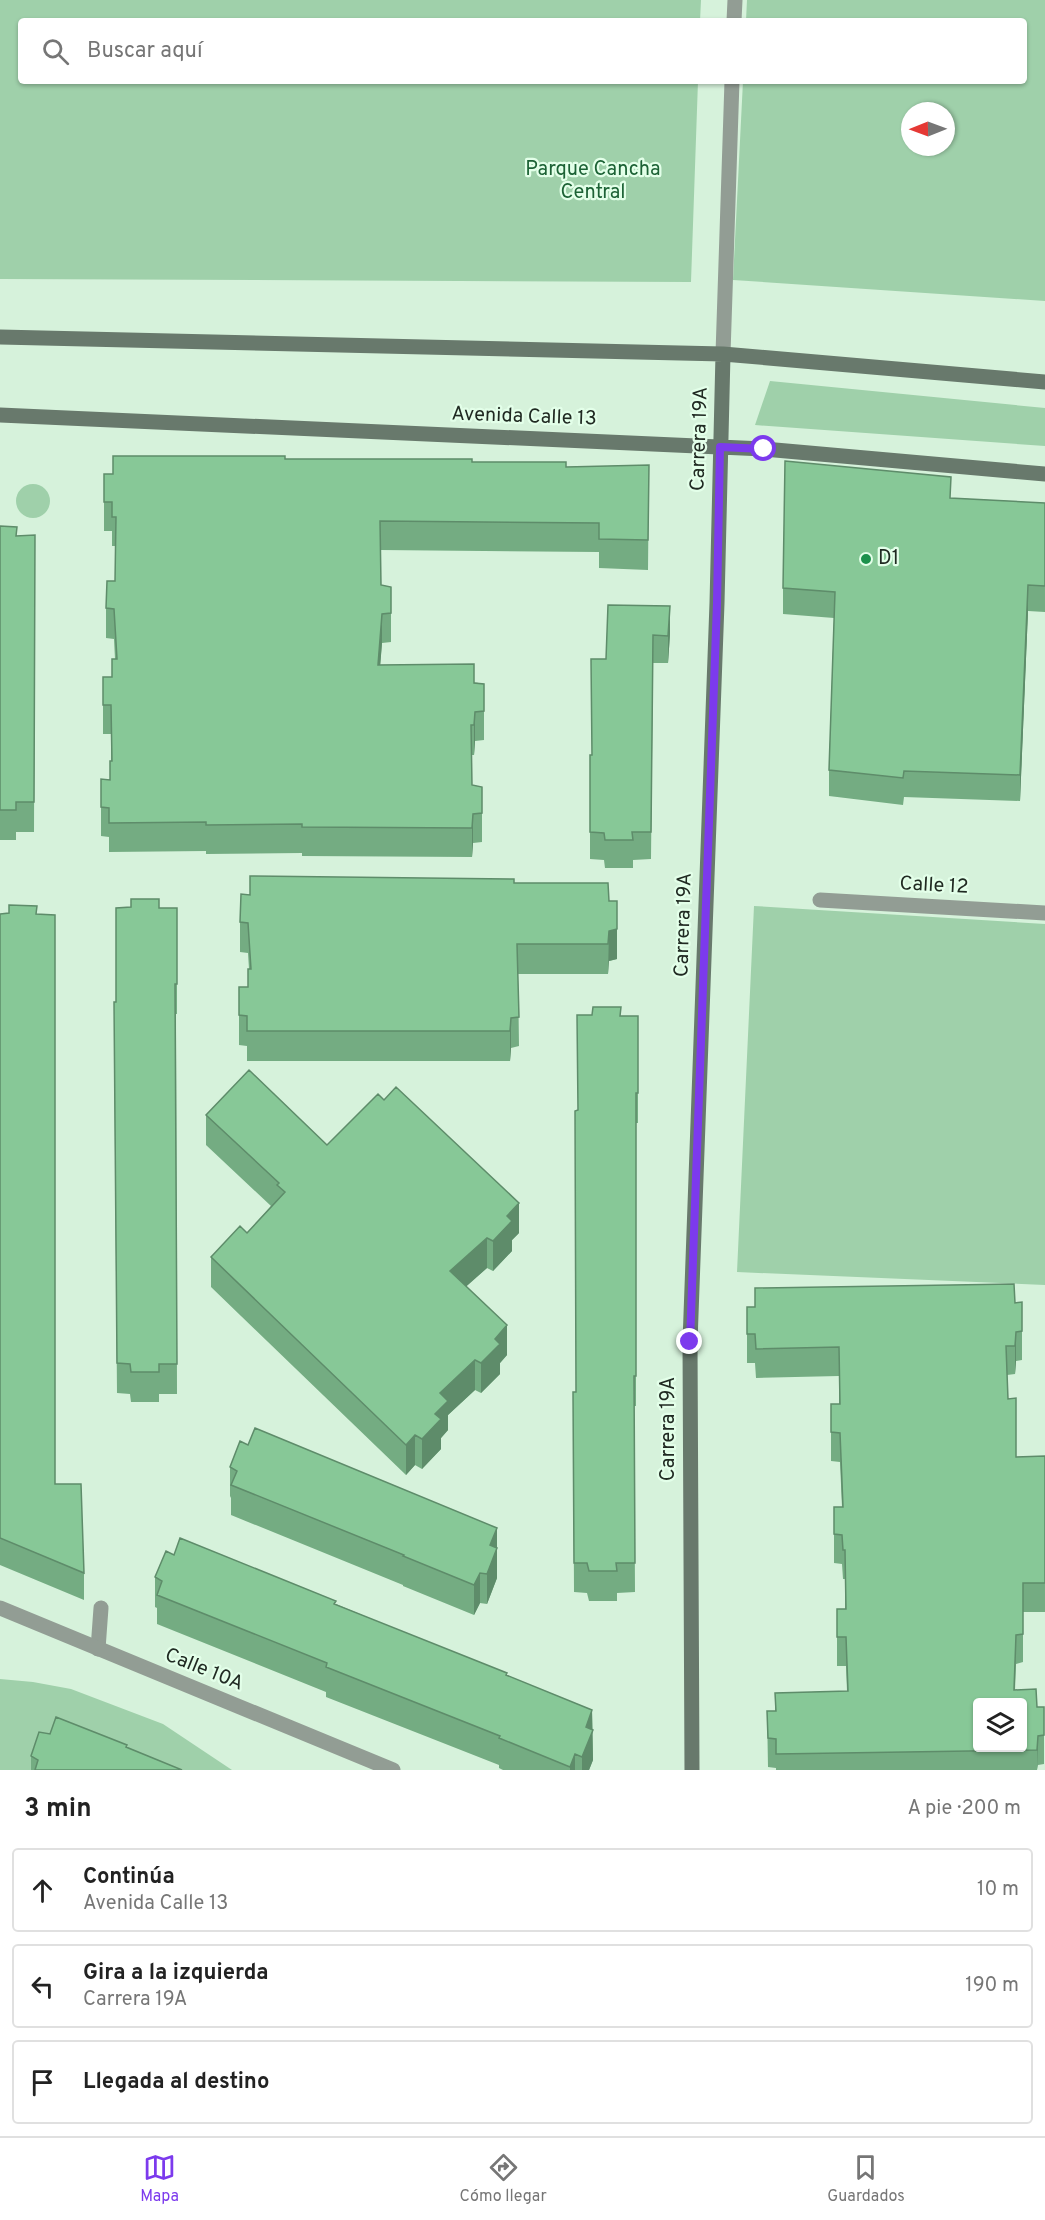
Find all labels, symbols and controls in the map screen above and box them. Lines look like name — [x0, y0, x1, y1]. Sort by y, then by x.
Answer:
search box — [18, 18, 1027, 84]
icon: search — [39, 35, 72, 68]
text: Buscar aquí — [87, 38, 203, 65]
north arrow — [901, 102, 955, 156]
park label: Parque Cancha Central — [525, 157, 661, 206]
street label: Carrera 19A — [685, 386, 715, 492]
street label: Avenida Calle 13 — [451, 401, 597, 433]
route start — [750, 435, 776, 461]
place label: D1 — [878, 546, 899, 572]
marker: D1 — [859, 552, 873, 566]
street label: Calle 12 — [899, 871, 969, 901]
street label: Carrera 19A — [669, 872, 699, 978]
route end — [676, 1328, 702, 1354]
street label: Carrera 19A — [656, 1377, 682, 1481]
street label: Calle 10A — [161, 1642, 247, 1698]
map controls — [973, 1698, 1027, 1752]
button: layers — [973, 1698, 1027, 1752]
text: 3 min — [24, 1793, 92, 1826]
text: A pie · 200 m — [908, 1796, 1021, 1822]
text: Continúa — [83, 1864, 175, 1891]
icon: ahead — [26, 1874, 59, 1907]
text: 10 m — [977, 1877, 1019, 1903]
text: Avenida Calle 13 — [83, 1891, 228, 1917]
text: Gira a la izquierda — [83, 1960, 269, 1987]
icon: left — [26, 1970, 59, 2003]
text: 190 m — [965, 1973, 1019, 1999]
text: Carrera 19A — [83, 1987, 187, 2013]
icon: arrive — [26, 2066, 59, 2099]
text: Llegada al destino — [83, 2069, 269, 2096]
tab: Mapa — [140, 2151, 179, 2207]
tab: Cómo llegar — [460, 2151, 547, 2207]
tab: Guardados — [827, 2151, 905, 2207]

